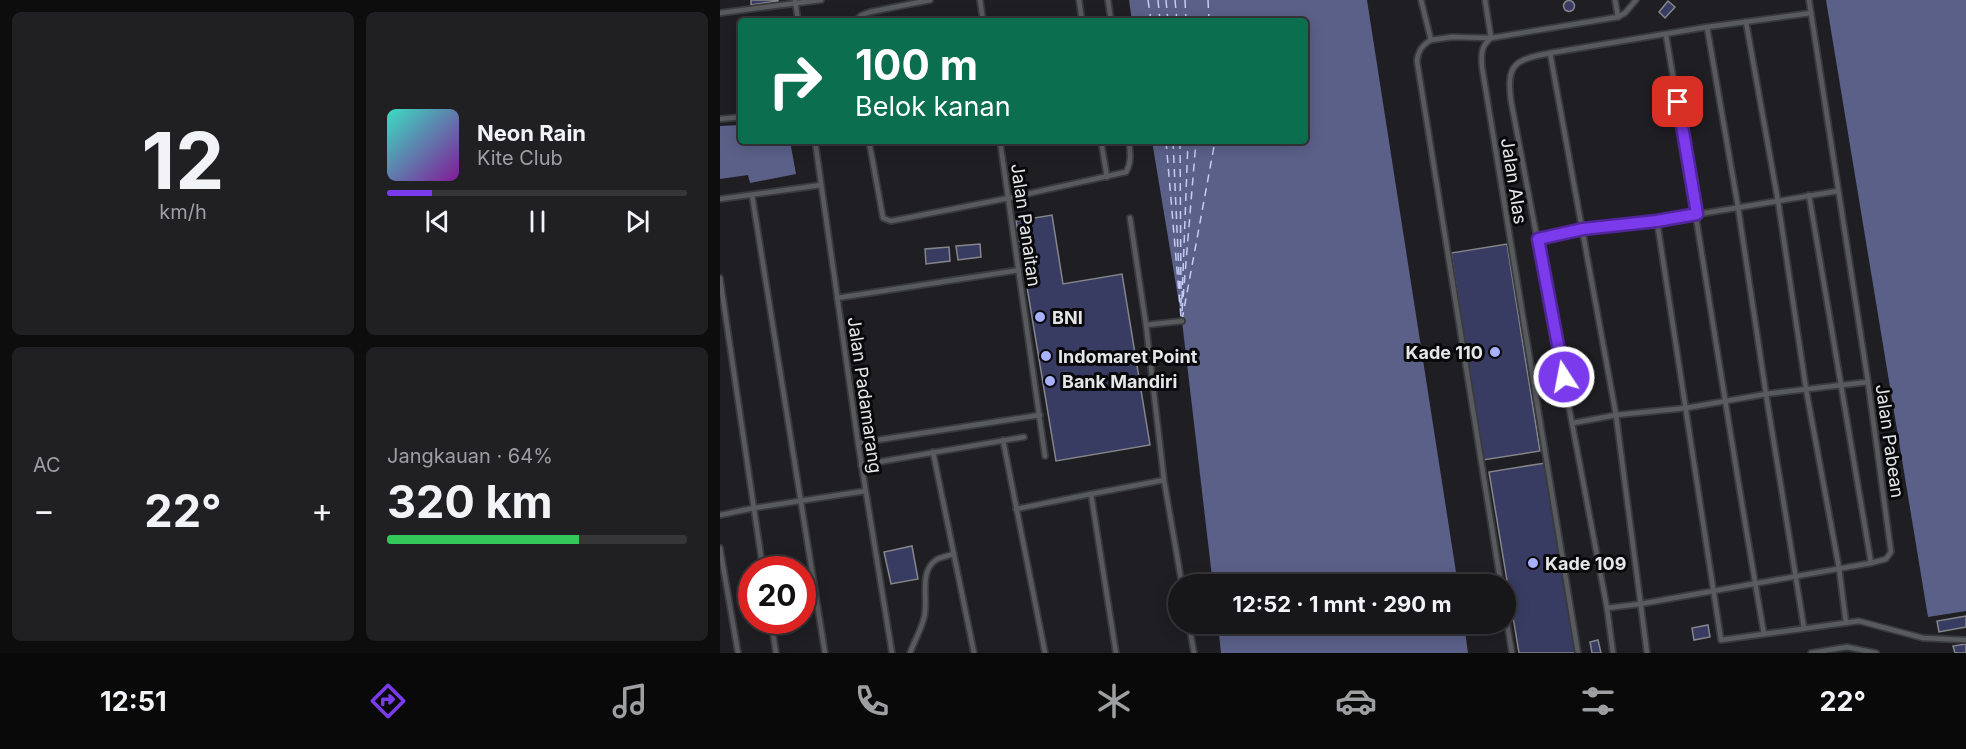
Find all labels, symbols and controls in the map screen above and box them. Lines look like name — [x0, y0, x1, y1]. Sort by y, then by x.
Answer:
text: 100 m — [855, 39, 978, 90]
icon: right — [756, 42, 834, 120]
pin — [1652, 76, 1703, 127]
icon: arrive — [1661, 85, 1694, 118]
text: Belok kanan — [855, 90, 1011, 123]
text: 12 — [142, 113, 224, 208]
text: Neon Rain — [477, 120, 586, 146]
street label: Jalan Alas — [1497, 136, 1531, 226]
text: Kite Club — [477, 146, 563, 170]
street label: Jalan Panaitan — [1007, 162, 1045, 288]
text: km/h — [159, 200, 207, 224]
icon: previous — [421, 205, 454, 238]
icon: pause — [521, 205, 554, 238]
icon: next — [621, 205, 654, 238]
place label: BNI — [1052, 307, 1083, 328]
marker: BNI — [1033, 310, 1047, 324]
street label: Jalan Padamarang — [844, 315, 886, 475]
place label: Kade 110 — [1406, 342, 1483, 363]
marker: Kade 110 — [1488, 345, 1502, 359]
position arrow — [1532, 345, 1596, 409]
place label: Indomaret Point — [1058, 346, 1198, 367]
marker: Indomaret Point — [1039, 349, 1053, 363]
place label: Bank Mandiri — [1062, 371, 1177, 392]
marker: Bank Mandiri — [1043, 374, 1057, 388]
street label: Jalan Pabean — [1872, 383, 1908, 499]
text: Jangkauan · 64% — [387, 444, 553, 468]
text: AC — [33, 453, 61, 477]
text: 320 km — [387, 474, 553, 529]
text: 22° — [144, 483, 222, 538]
text: − — [33, 490, 55, 530]
text: + — [311, 490, 333, 530]
place label: Kade 109 — [1545, 553, 1626, 574]
speed limit sign: 20 — [738, 556, 816, 634]
marker: Kade 109 — [1526, 556, 1540, 570]
text: 12:52 · 1 mnt · 290 m — [1233, 591, 1451, 617]
icon: directions — [367, 680, 409, 722]
icon: music — [609, 680, 651, 722]
icon: phone — [851, 680, 893, 722]
icon: climate — [1093, 680, 1135, 722]
icon: car — [1335, 680, 1377, 722]
icon: filters — [1577, 680, 1619, 722]
text: 12:51 — [100, 685, 167, 718]
text: 22° — [1820, 685, 1866, 718]

